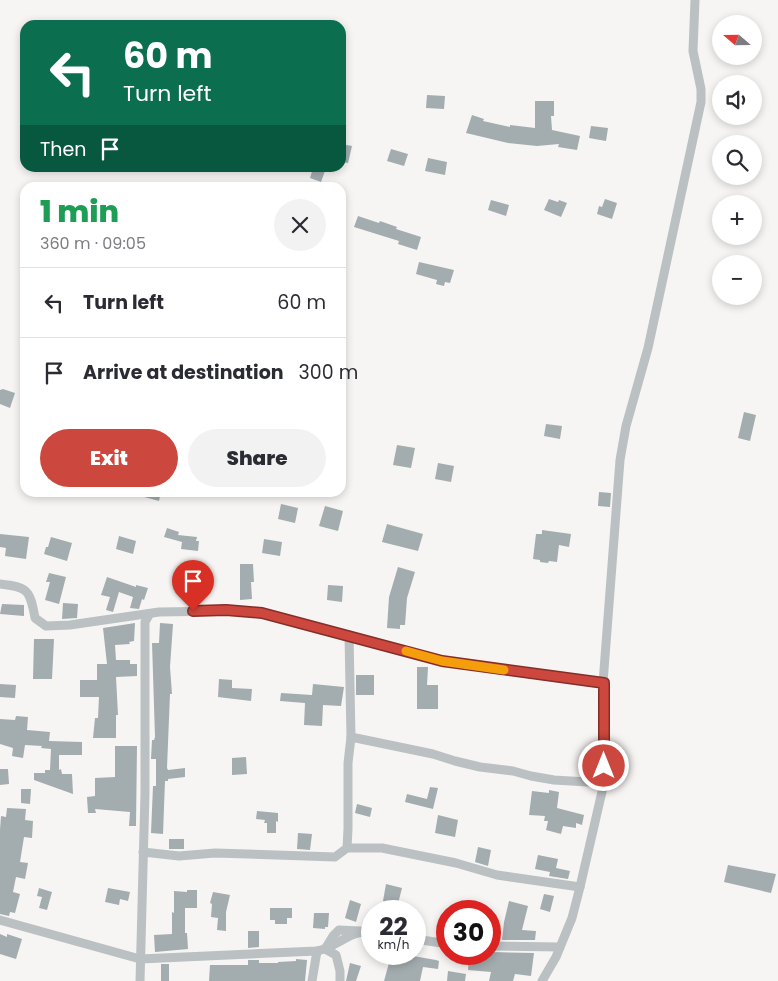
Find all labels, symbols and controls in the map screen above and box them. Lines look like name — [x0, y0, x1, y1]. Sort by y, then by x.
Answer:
north arrow — [712, 15, 762, 65]
map controls — [712, 15, 762, 305]
text: 60 m — [123, 31, 213, 80]
icon: left — [40, 40, 105, 105]
button: sound — [712, 75, 762, 125]
text: Turn left — [123, 78, 211, 109]
icon: arrive — [96, 135, 124, 163]
button: search — [712, 135, 762, 185]
text: Then — [40, 136, 86, 163]
text: 1 min — [40, 190, 119, 233]
button: + — [712, 195, 762, 245]
button: close — [274, 199, 326, 251]
text: 360 m · 09:05 — [40, 232, 146, 255]
button: − — [712, 255, 762, 305]
icon: left — [40, 289, 68, 317]
text: Turn left — [83, 289, 164, 316]
text: 60 m — [277, 289, 326, 316]
icon: arrive — [40, 359, 68, 387]
text: Arrive at destination — [83, 359, 284, 386]
text: 300 m — [299, 359, 358, 386]
button: Exit — [40, 429, 178, 487]
button: Share — [188, 429, 326, 487]
pin — [172, 560, 214, 611]
icon: arrive — [179, 567, 207, 595]
position arrow — [577, 739, 629, 791]
speed limit sign: 30 — [436, 900, 501, 965]
text: 22 — [379, 909, 408, 944]
text: km/h — [378, 936, 409, 953]

